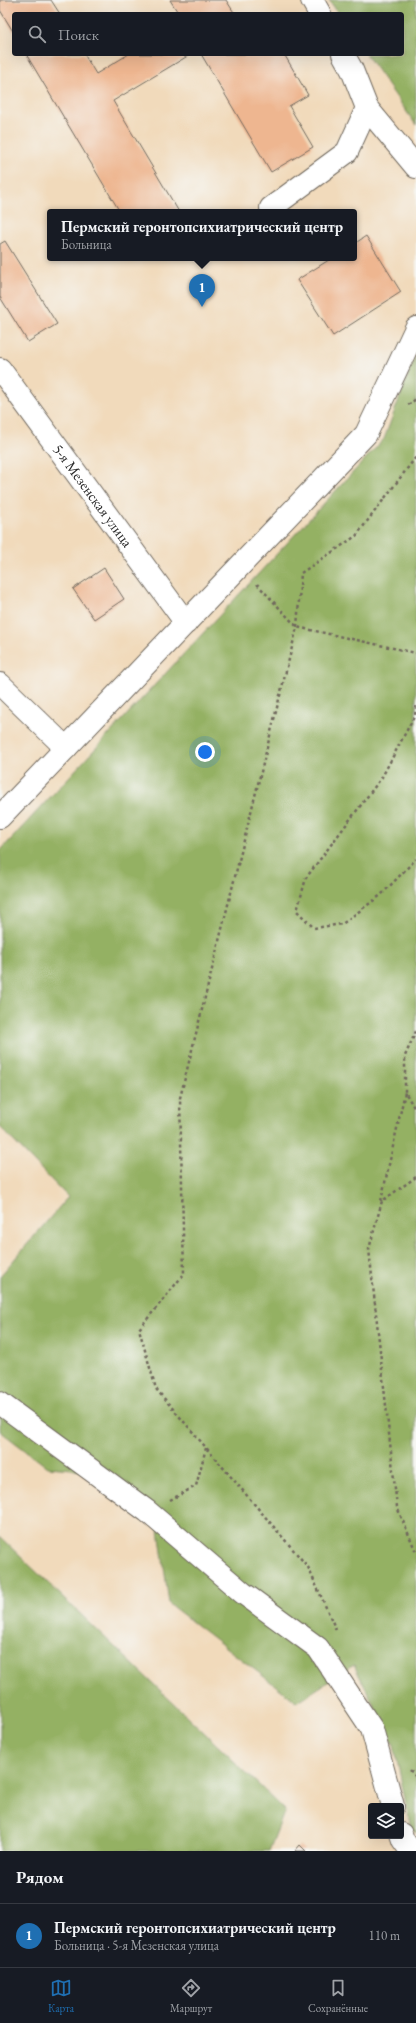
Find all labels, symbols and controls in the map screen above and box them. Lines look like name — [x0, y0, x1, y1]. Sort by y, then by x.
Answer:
search box — [12, 12, 404, 56]
icon: search — [26, 23, 48, 45]
text: Поиск — [58, 25, 99, 44]
popup — [47, 209, 357, 261]
text: Пермский геронтопсихиатрический центр — [61, 217, 343, 236]
text: Больница — [61, 236, 112, 253]
pin: 1 — [189, 274, 215, 307]
street label: 5-я Мезенская улица — [49, 440, 137, 551]
your location — [195, 742, 215, 762]
map controls — [368, 1803, 404, 1839]
button: layers — [368, 1803, 404, 1839]
text: Рядом — [16, 1866, 64, 1888]
text: Пермский геронтопсихиатрический центр — [54, 1918, 336, 1937]
text: 1 — [26, 1927, 32, 1944]
text: 110 m — [369, 1927, 400, 1944]
text: Больница · 5-я Мезенская улица — [54, 1937, 219, 1954]
tab: Карта — [48, 1977, 74, 2015]
tab: Маршрут — [170, 1977, 212, 2015]
tab: Сохранённые — [308, 1977, 368, 2015]

